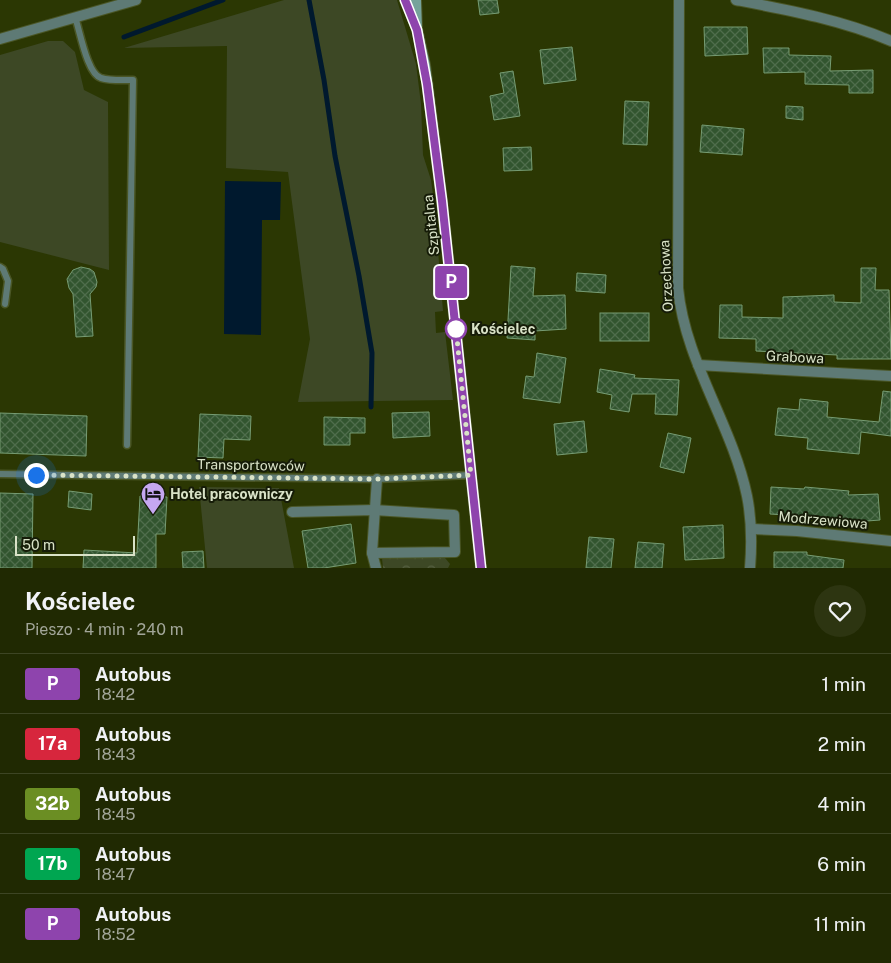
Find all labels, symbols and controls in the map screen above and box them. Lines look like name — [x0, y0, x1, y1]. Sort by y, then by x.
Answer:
street label: Szpitalna — [420, 194, 442, 256]
street label: Orzechowa — [656, 239, 676, 313]
line badge: P — [435, 266, 467, 298]
text: P — [445, 271, 457, 292]
marker: Kościelec — [445, 318, 467, 340]
place label: Kościelec — [471, 321, 536, 337]
street label: Grabowa — [766, 347, 824, 367]
street label: Transportowców — [197, 456, 305, 474]
your location — [24, 463, 49, 488]
hotel icon: Hotel pracowniczy — [140, 481, 166, 515]
place label: Hotel pracowniczy — [170, 486, 293, 502]
street label: Modrzewiowa — [778, 508, 868, 532]
scale bar — [15, 533, 135, 556]
text: 50 m — [22, 537, 55, 553]
button: heart — [814, 585, 866, 637]
text: Kościelec — [25, 587, 135, 615]
text: Pieszo · 4 min · 240 m — [25, 620, 184, 639]
text: Autobus — [95, 663, 171, 685]
text: P — [47, 673, 58, 694]
text: 1 min — [821, 673, 866, 695]
text: 18:42 — [95, 685, 135, 704]
text: Autobus — [95, 723, 171, 745]
text: 17a — [38, 733, 67, 754]
text: 2 min — [818, 733, 866, 755]
text: 18:43 — [95, 745, 136, 764]
text: Autobus — [95, 783, 171, 805]
text: 32b — [35, 793, 70, 814]
text: 4 min — [817, 793, 866, 815]
text: 18:45 — [95, 805, 136, 824]
text: Autobus — [95, 843, 171, 865]
text: 17b — [38, 853, 67, 874]
text: 6 min — [817, 853, 866, 875]
text: 18:47 — [95, 865, 135, 884]
text: Autobus — [95, 903, 171, 925]
text: P — [47, 913, 58, 934]
text: 11 min — [814, 913, 866, 935]
text: 18:52 — [95, 925, 135, 944]

